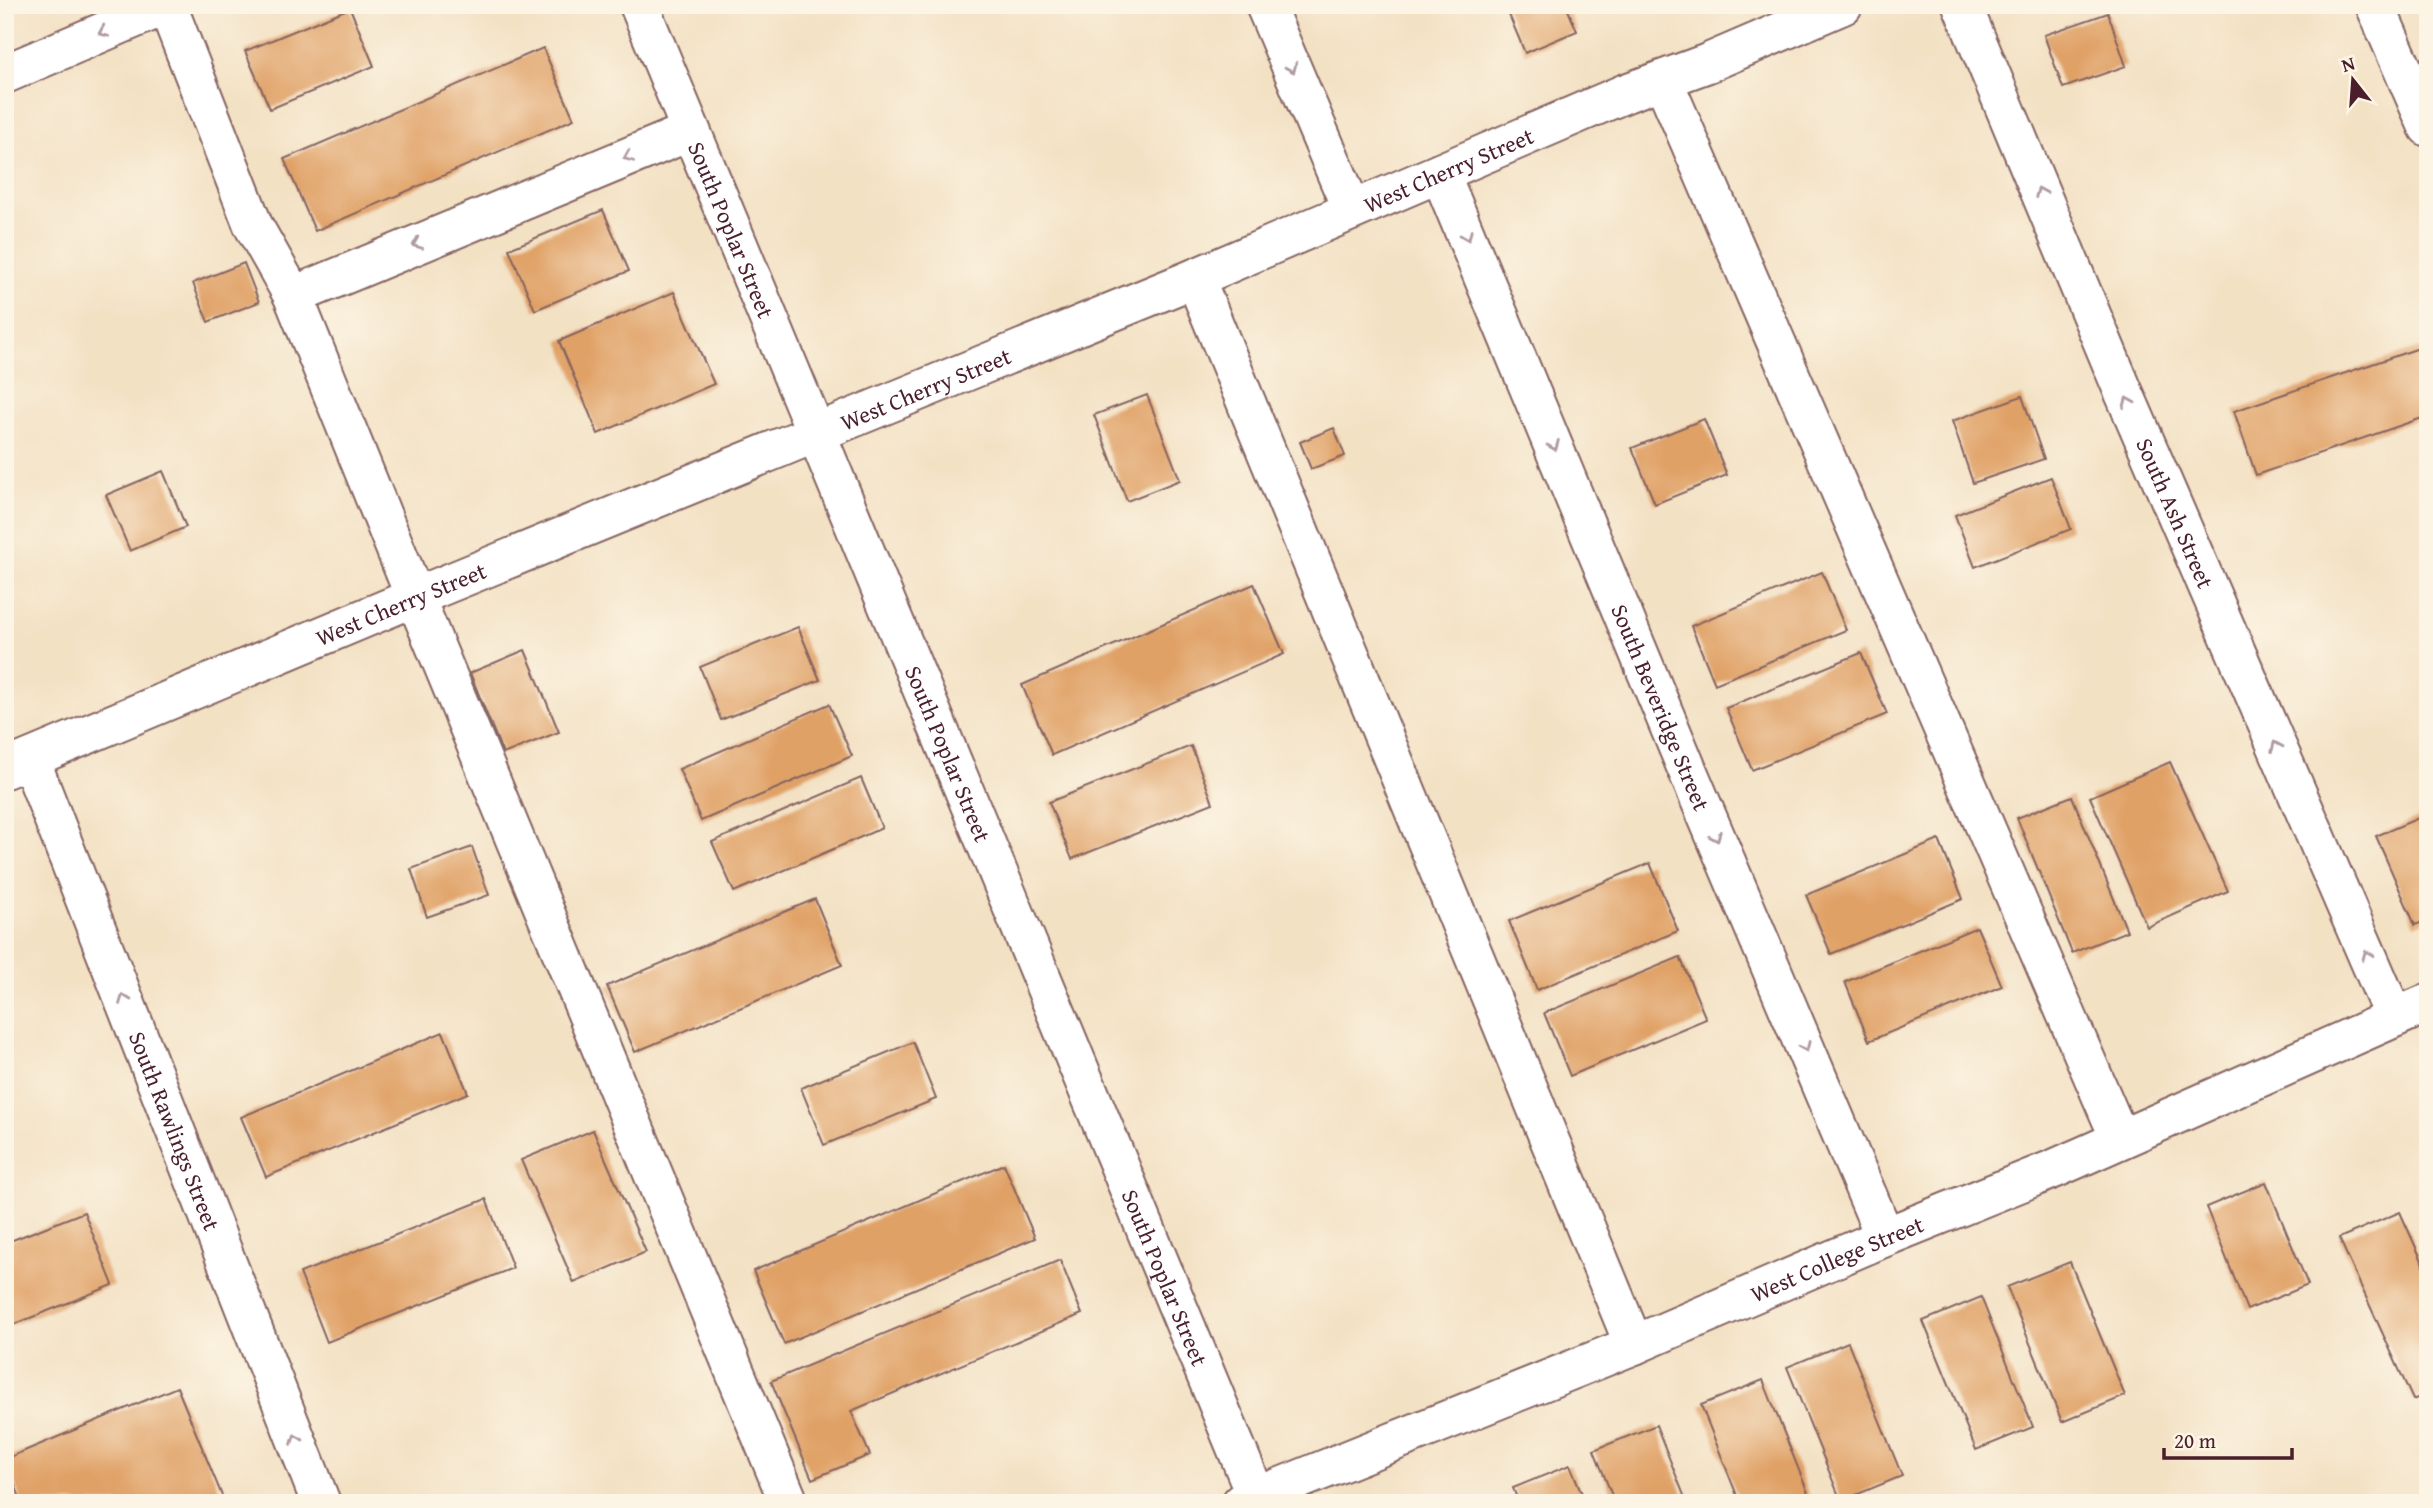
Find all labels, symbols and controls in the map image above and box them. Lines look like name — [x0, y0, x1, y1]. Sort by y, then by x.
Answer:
one-way arrow — [98, 24, 111, 38]
north arrow — [2318, 46, 2388, 116]
text: N — [2338, 48, 2358, 79]
one-way arrow — [1284, 61, 1298, 73]
street label: West Cherry Street — [1358, 118, 1538, 220]
street label: South Poplar Street — [681, 136, 783, 323]
one-way arrow — [622, 149, 634, 163]
one-way arrow — [2034, 187, 2048, 200]
one-way arrow — [1458, 229, 1472, 241]
one-way arrow — [412, 236, 424, 250]
street label: West Cherry Street — [835, 339, 1016, 438]
one-way arrow — [2122, 397, 2136, 409]
street label: South Ash Street — [2129, 432, 2223, 593]
one-way arrow — [1545, 440, 1559, 452]
street label: West Cherry Street — [310, 553, 491, 653]
street label: South Beveridge Street — [1604, 599, 1719, 815]
street label: South Poplar Street — [898, 660, 1000, 847]
one-way arrow — [2270, 741, 2284, 753]
one-way arrow — [1708, 830, 1722, 843]
one-way arrow — [2361, 950, 2375, 962]
one-way arrow — [118, 994, 132, 1006]
street label: South Rawlings Street — [121, 1026, 229, 1235]
one-way arrow — [1797, 1040, 1811, 1052]
street label: South Poplar Street — [1114, 1184, 1217, 1371]
street label: West College Street — [1745, 1207, 1928, 1310]
scale bar — [2164, 1417, 2291, 1461]
text: 20 m — [2174, 1425, 2216, 1456]
one-way arrow — [291, 1434, 305, 1446]

